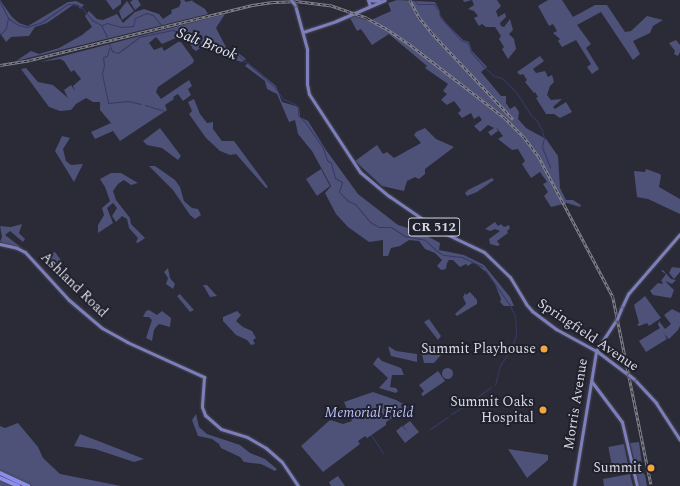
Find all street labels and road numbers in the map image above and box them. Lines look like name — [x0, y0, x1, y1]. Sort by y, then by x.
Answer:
road number: CR 512 — [408, 216, 460, 238]
street label: Ashland Road — [37, 249, 111, 321]
street label: Springfield Avenue — [534, 295, 642, 375]
street label: Morris Avenue — [560, 357, 592, 451]

